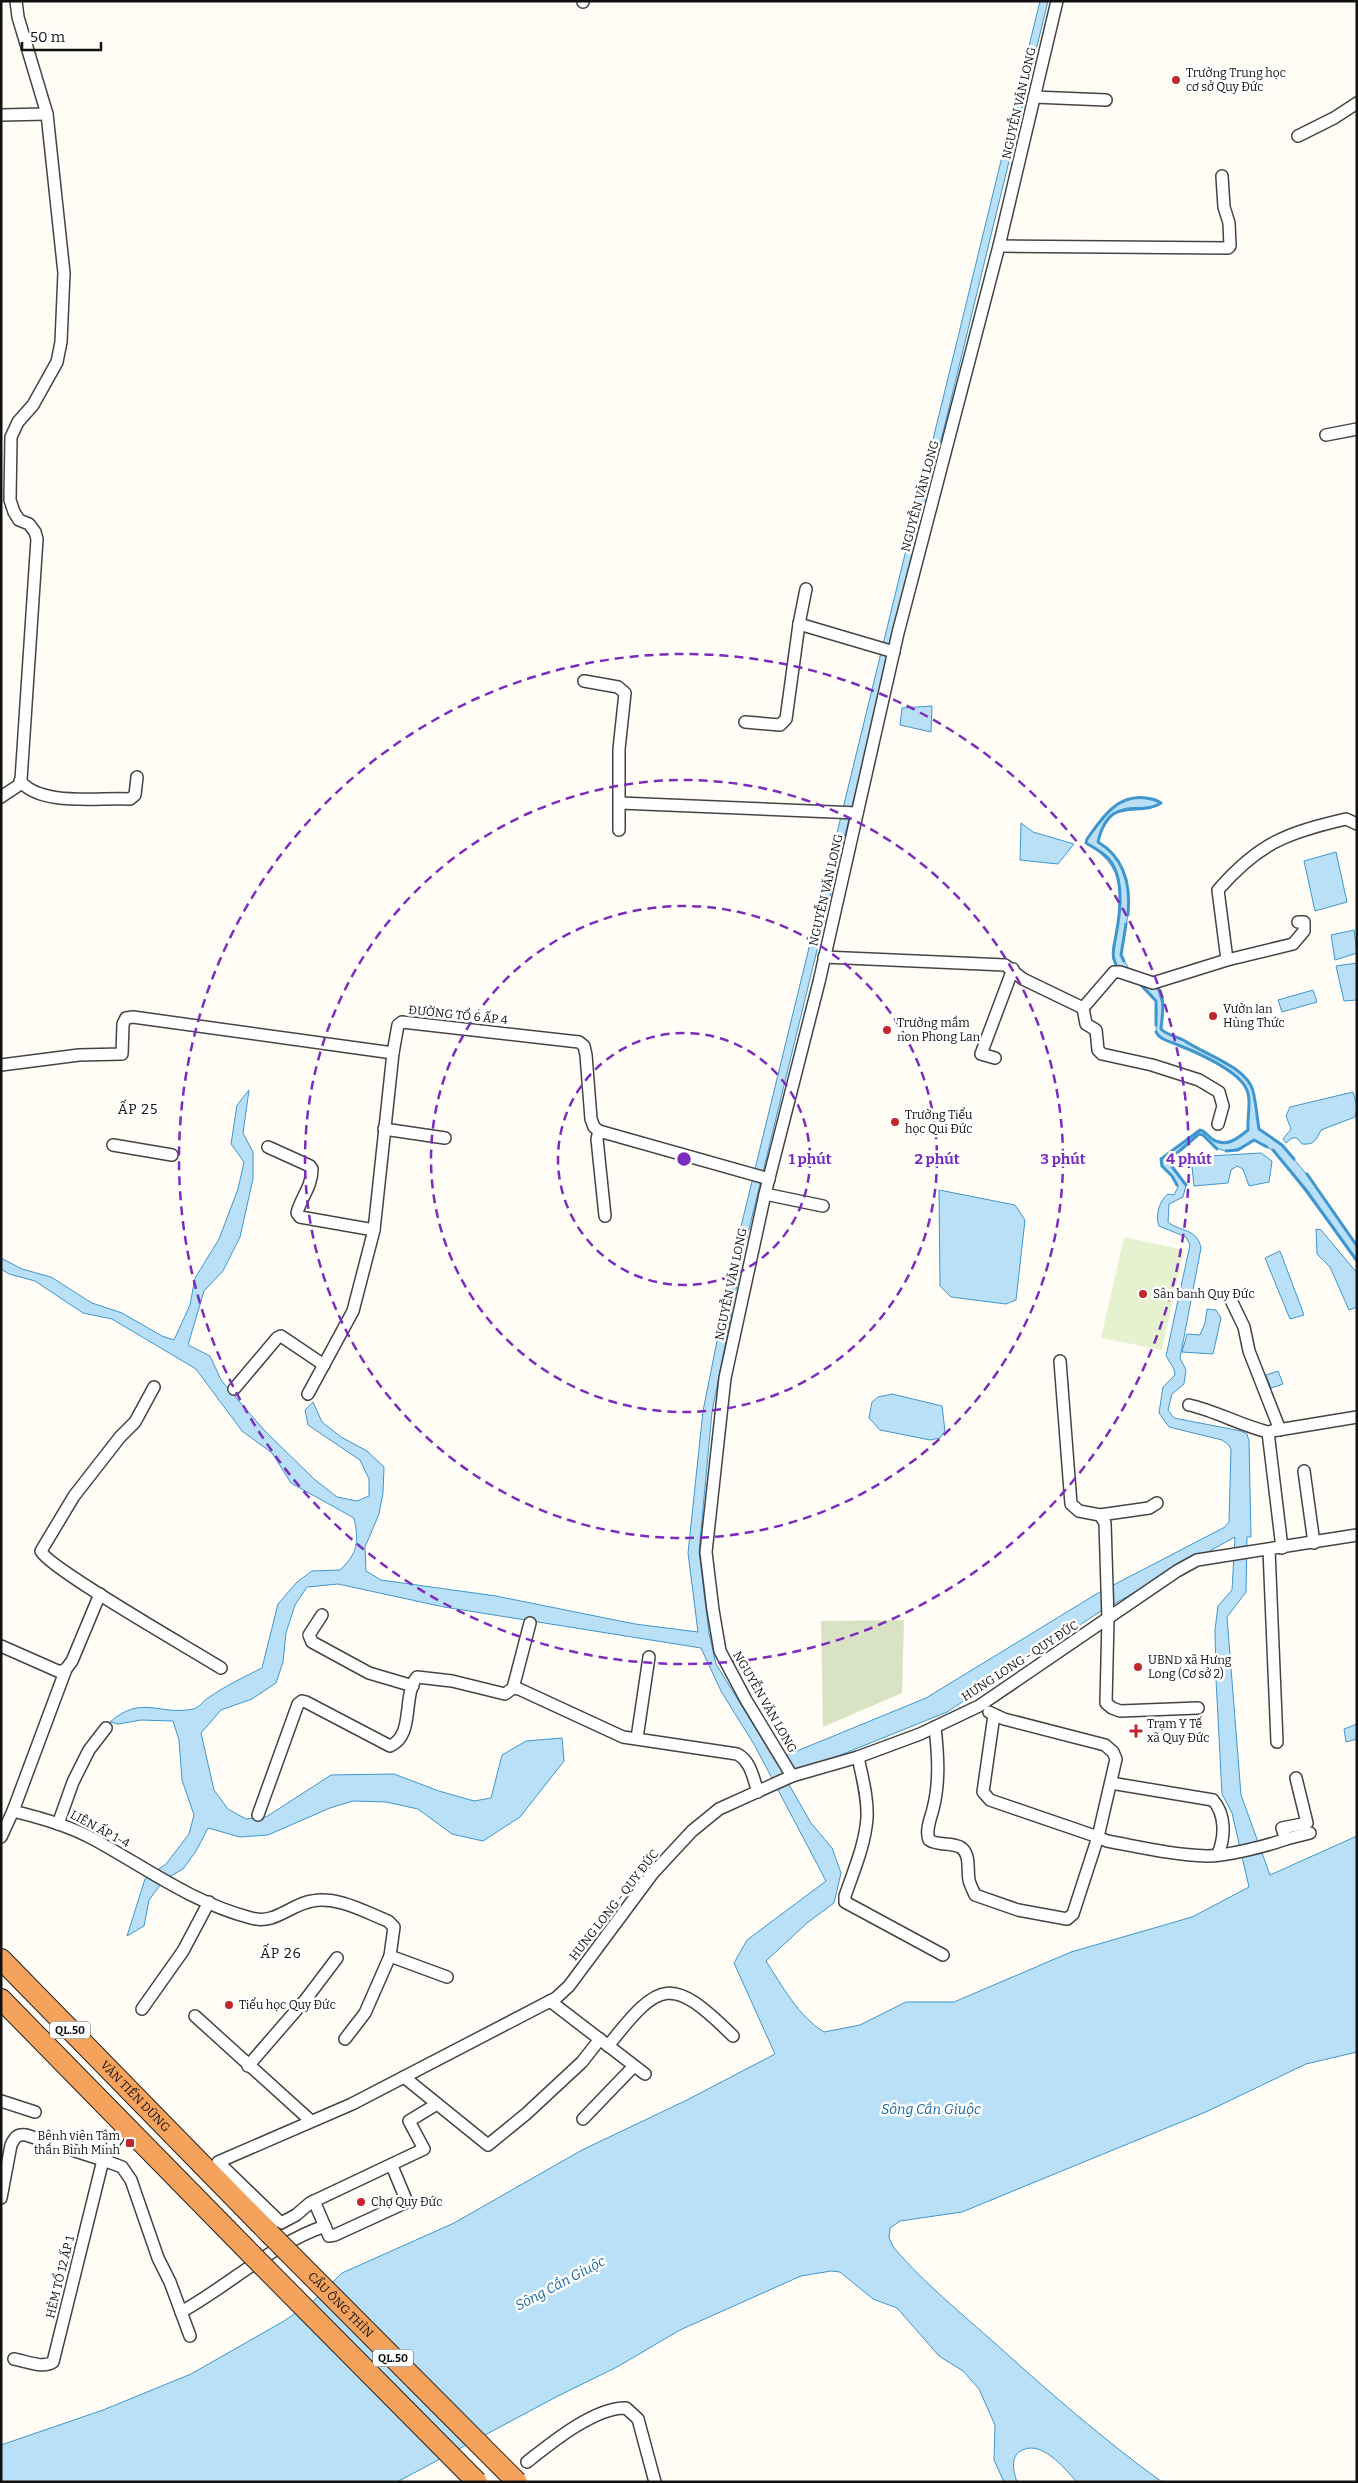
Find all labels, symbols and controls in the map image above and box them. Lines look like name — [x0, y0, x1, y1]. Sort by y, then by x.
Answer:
scale bar — [22, 20, 101, 52]
text: 50 m — [30, 28, 66, 46]
street label: NGUYỄN VĂN LONG — [997, 45, 1039, 160]
place label: Trường Trung học cơ sở Quy Đức — [1186, 66, 1286, 94]
marker: Trường Trung học cơ sở Quy Đức — [1170, 74, 1182, 86]
street label: NGUYỄN VĂN LONG — [896, 438, 942, 553]
street label: NGUYỄN VĂN LONG — [804, 832, 846, 947]
street label: ĐƯỜNG TỔ 6 ẤP 4 — [408, 1000, 509, 1027]
place label: Vườn lan Hùng Thức — [1223, 1002, 1285, 1030]
marker: Vườn lan Hùng Thức — [1207, 1010, 1219, 1022]
place label: Trường mầm non Phong Lan — [897, 1015, 981, 1044]
marker: Trường mầm non Phong Lan — [881, 1024, 893, 1036]
district label: ẤP 25 — [118, 1099, 158, 1118]
place label: Trường Tiểu học Qui Đức — [905, 1107, 973, 1136]
marker: Trường Tiểu học Qui Đức — [889, 1116, 901, 1128]
centre of rings — [675, 1150, 693, 1168]
text: 1 phút — [788, 1150, 832, 1168]
text: 2 phút — [914, 1150, 960, 1168]
text: 3 phút — [1040, 1150, 1086, 1168]
text: 4 phút — [1166, 1150, 1212, 1168]
street label: NGUYỄN VĂN LONG — [710, 1226, 750, 1342]
place label: Sân banh Quy Đức — [1153, 1287, 1255, 1301]
marker: Sân banh Quy Đức — [1137, 1288, 1149, 1300]
street label: HƯNG LONG - QUY ĐỨC — [959, 1617, 1081, 1704]
street label: NGUYỄN VĂN LONG — [730, 1648, 802, 1755]
place label: UBND xã Hưng Long (Cơ sở 2) — [1148, 1653, 1232, 1681]
marker: UBND xã Hưng Long (Cơ sở 2) — [1132, 1661, 1144, 1673]
place label: Trạm Y Tế xã Quy Đức — [1147, 1716, 1209, 1745]
marker: Trạm Y Tế xã Quy Đức — [1129, 1724, 1143, 1738]
street label: LIÊN ẤP 1-4 — [68, 1806, 133, 1851]
street label: HƯNG LONG - QUY ĐỨC — [566, 1846, 662, 1963]
district label: ẤP 26 — [260, 1943, 302, 1962]
place label: Tiểu học Quy Đức — [239, 1997, 336, 2012]
marker: Tiểu học Quy Đức — [223, 1999, 235, 2011]
road number: QL.50 — [50, 2022, 90, 2038]
street label: VĂN TIẾN DŨNG — [98, 2058, 173, 2135]
water label: Sông Cần Giuộc — [881, 2101, 981, 2118]
place label: Bệnh viện Tâm thần Bình Minh — [34, 2129, 121, 2157]
marker: Bệnh viện Tâm thần Bình Minh — [124, 2137, 136, 2149]
place label: Chợ Quy Đức — [371, 2195, 442, 2209]
marker: Chợ Quy Đức — [355, 2196, 367, 2208]
street label: HẺM TỔ 12 ẤP 1 — [40, 2233, 77, 2320]
water label: Sông Cần Giuộc — [512, 2252, 608, 2314]
street label: CẦU ÔNG THÌN — [305, 2269, 376, 2341]
road number: QL.50 — [373, 2350, 413, 2366]

